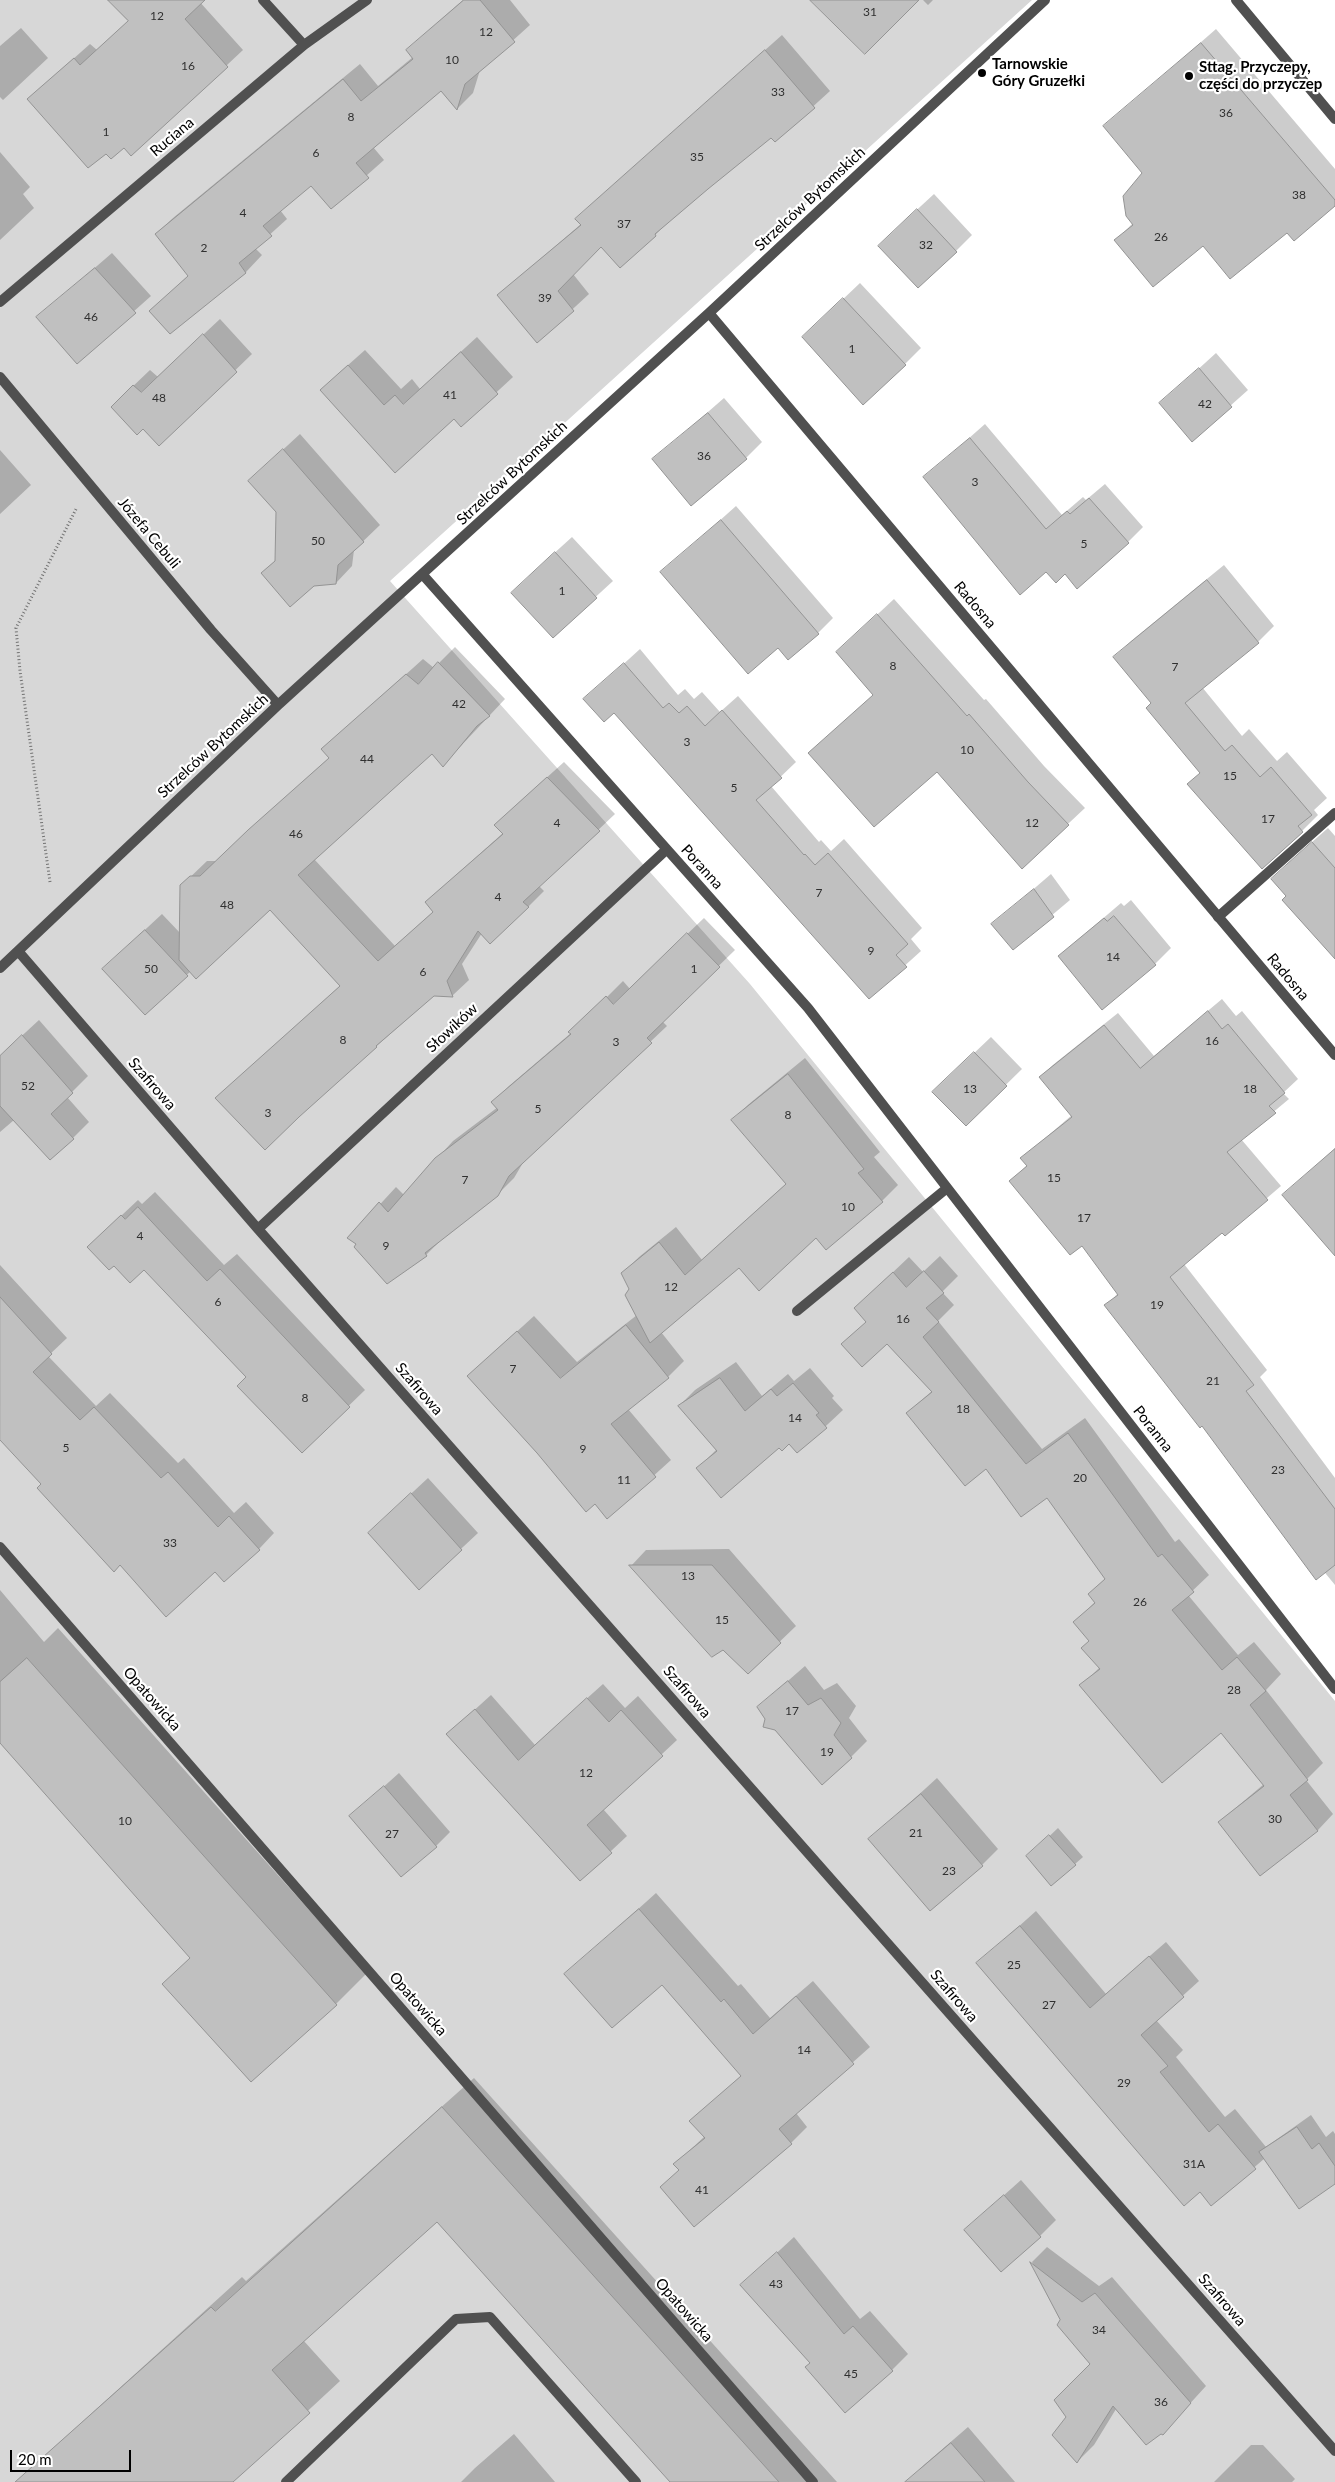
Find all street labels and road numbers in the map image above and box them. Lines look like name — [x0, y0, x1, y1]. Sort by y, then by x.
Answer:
street label: Ruciana — [146, 114, 198, 160]
street label: Strzelców Bytomskich — [751, 143, 869, 255]
street label: Strzelców Bytomskich — [453, 417, 571, 529]
street label: Józefa Cebuli — [114, 494, 184, 572]
street label: Radosna — [950, 578, 1000, 632]
street label: Strzelców Bytomskich — [154, 690, 272, 802]
street label: Poranna — [677, 841, 727, 893]
street label: Radosna — [1263, 950, 1313, 1004]
street label: Słowików — [423, 1000, 481, 1056]
street label: Szafirowa — [124, 1054, 180, 1114]
street label: Szafirowa — [391, 1359, 447, 1419]
street label: Poranna — [1129, 1402, 1177, 1456]
street label: Szafirowa — [659, 1662, 715, 1722]
street label: Opatowicka — [119, 1663, 185, 1735]
street label: Szafirowa — [926, 1966, 982, 2026]
street label: Opatowicka — [385, 1968, 451, 2040]
street label: Szafirowa — [1194, 2270, 1250, 2330]
street label: Opatowicka — [651, 2274, 717, 2346]

